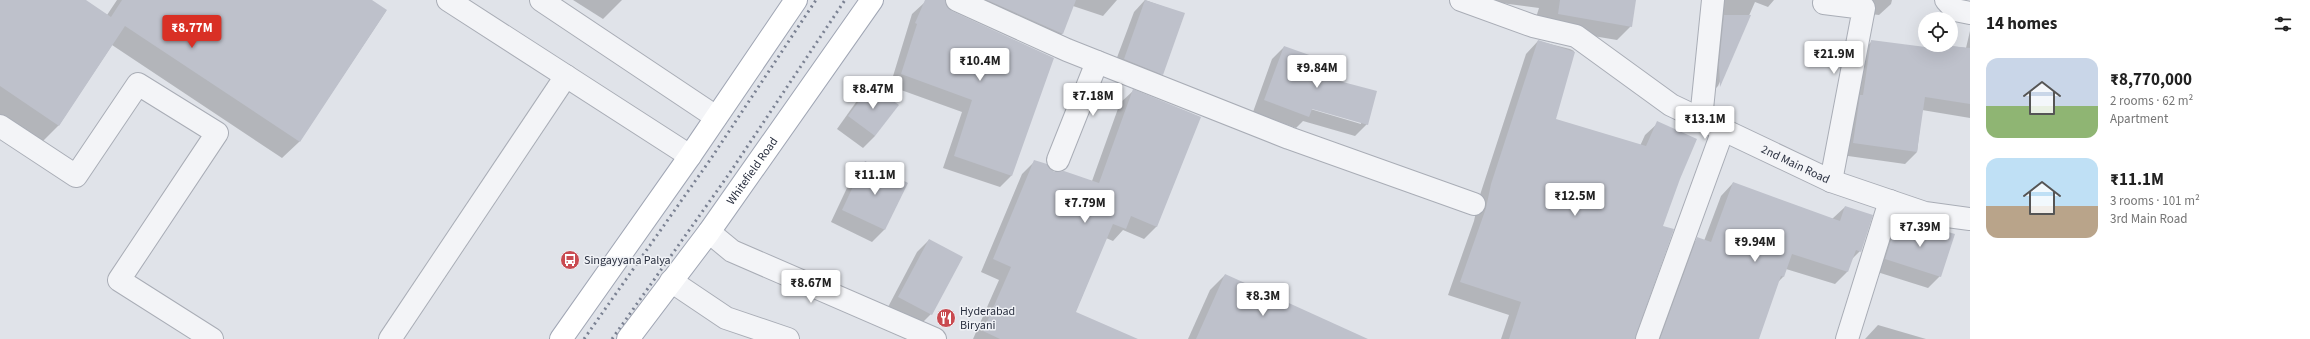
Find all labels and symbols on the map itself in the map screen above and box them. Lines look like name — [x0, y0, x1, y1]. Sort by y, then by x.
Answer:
pin: ₹8.77M — [159, 15, 225, 49]
pin: ₹21.9M — [1801, 41, 1867, 75]
pin: ₹10.4M — [947, 48, 1013, 82]
pin: ₹9.84M — [1284, 55, 1350, 89]
pin: ₹8.47M — [840, 76, 906, 110]
pin: ₹7.18M — [1060, 83, 1126, 117]
pin: ₹13.1M — [1672, 106, 1738, 140]
street label: Whitefield Road — [723, 134, 782, 208]
street label: 2nd Main Road — [1758, 141, 1832, 188]
pin: ₹11.1M — [842, 162, 908, 196]
pin: ₹12.5M — [1542, 183, 1608, 217]
pin: ₹7.79M — [1052, 190, 1118, 224]
pin: ₹7.39M — [1887, 214, 1953, 248]
pin: ₹9.94M — [1722, 229, 1788, 263]
bus stop icon: Singayyana Palya — [559, 249, 581, 271]
place label: Singayyana Palya — [584, 252, 671, 269]
pin: ₹8.67M — [778, 270, 844, 304]
pin: ₹8.3M — [1235, 283, 1291, 317]
place label: Hyderabad Biryani — [960, 303, 1015, 334]
restaurant icon: Hyderabad Biryani — [935, 307, 957, 329]

